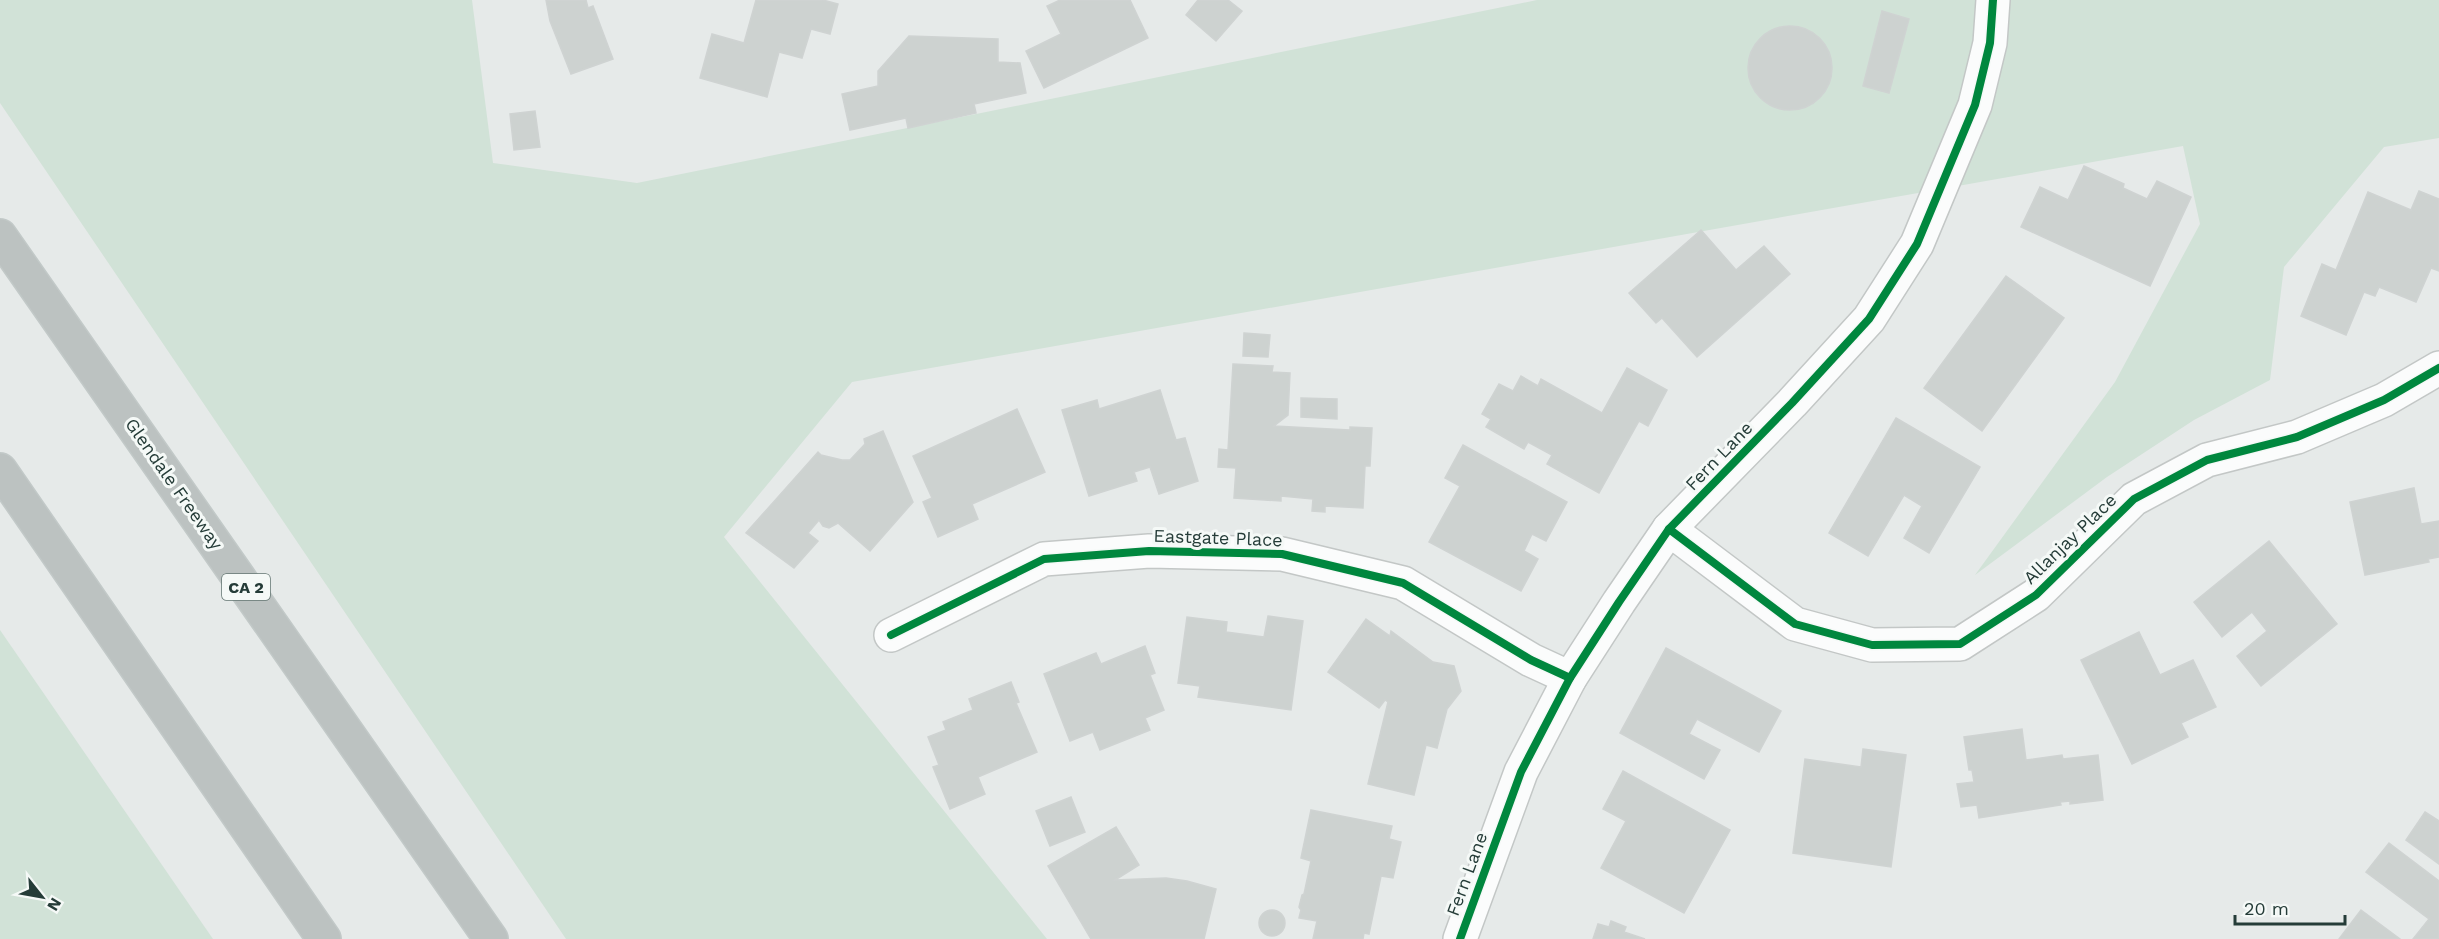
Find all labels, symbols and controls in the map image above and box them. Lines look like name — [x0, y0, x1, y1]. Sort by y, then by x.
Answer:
street label: Glendale Freeway — [121, 414, 228, 554]
street label: Fern Lane — [1681, 417, 1757, 494]
street label: Allanjay Place — [2019, 489, 2120, 588]
street label: Eastgate Place — [1153, 525, 1283, 550]
road number: CA 2 — [222, 574, 270, 600]
street label: Fern Lane — [1442, 829, 1491, 919]
north arrow — [12, 867, 72, 927]
scale bar — [2235, 888, 2344, 926]
text: N — [43, 894, 66, 914]
text: 20 m — [2244, 898, 2289, 919]

